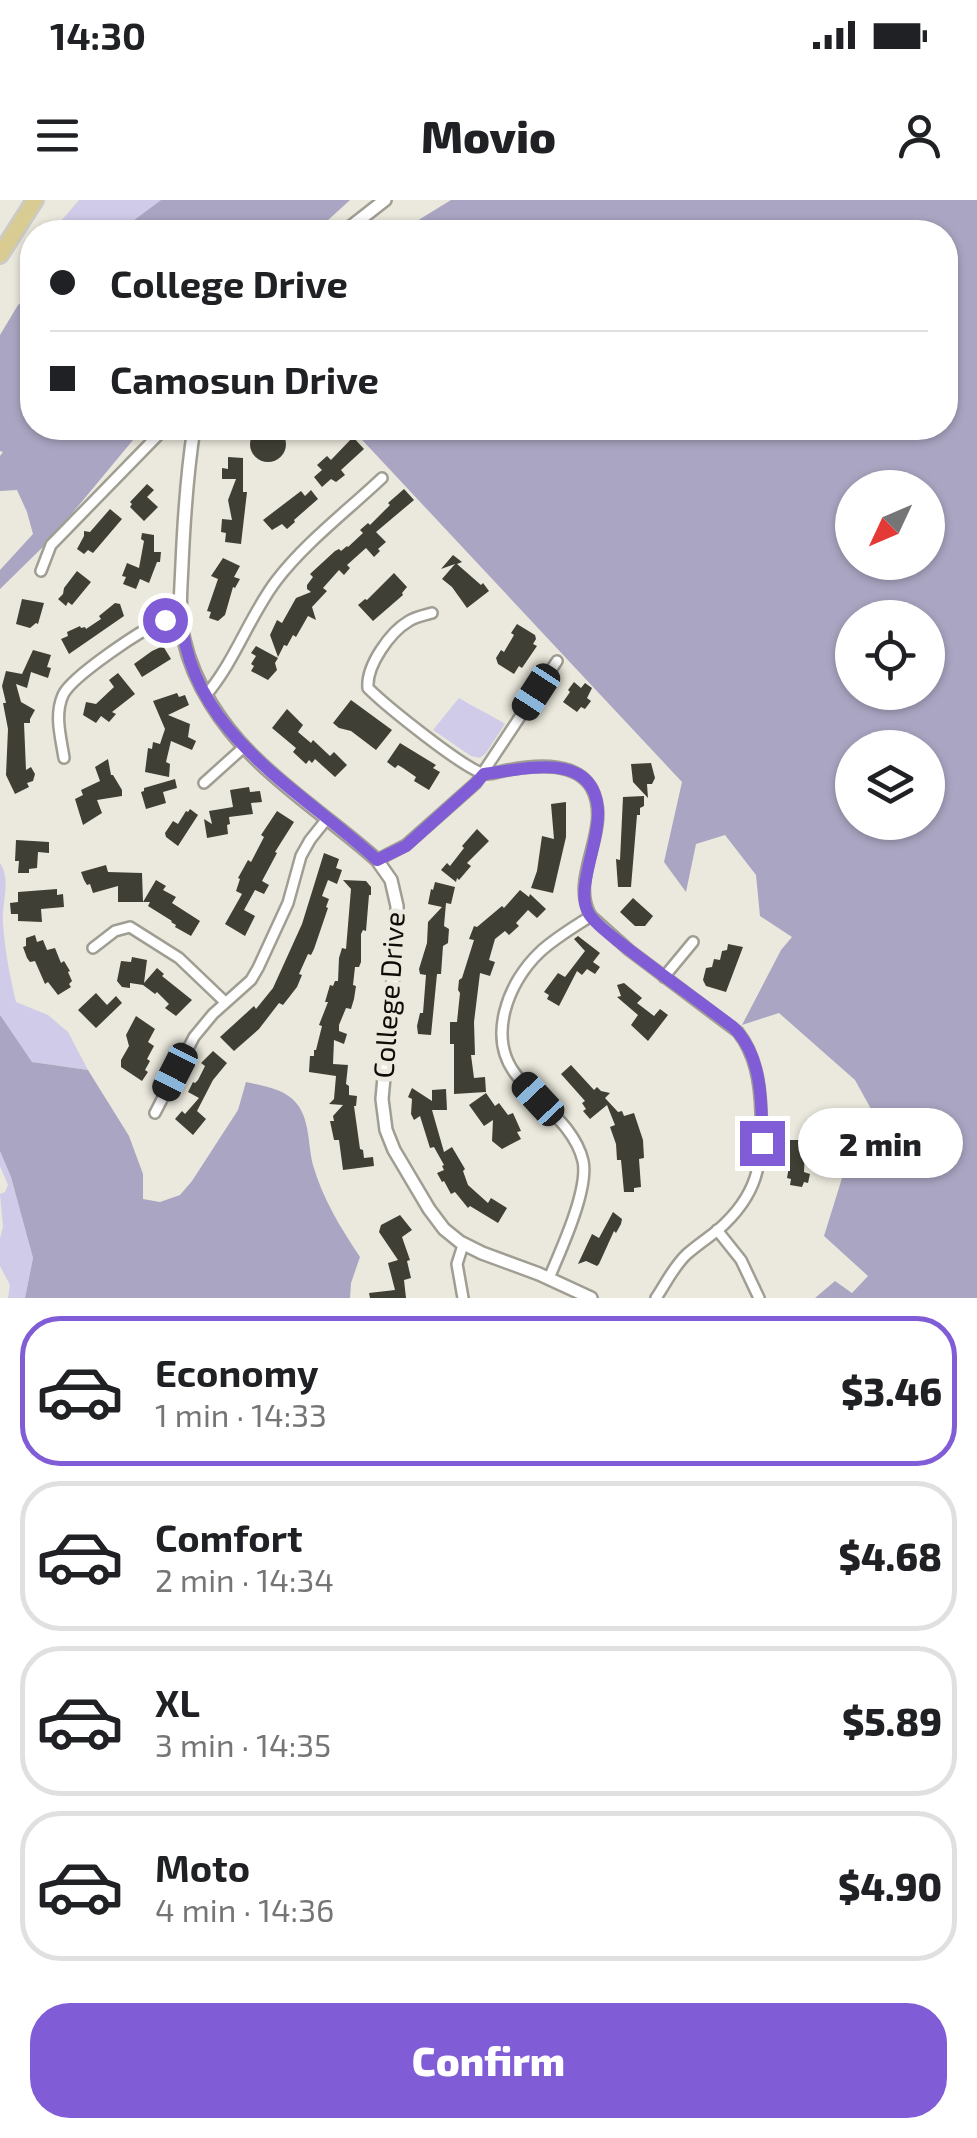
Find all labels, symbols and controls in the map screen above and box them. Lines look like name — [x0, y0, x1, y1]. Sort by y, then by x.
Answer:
text: 14:30 — [50, 12, 146, 58]
icon: menu — [30, 108, 85, 163]
text: Movio — [421, 108, 556, 162]
icon: person — [892, 108, 947, 163]
text: College Drive — [110, 260, 348, 306]
text: Camosun Drive — [110, 356, 379, 402]
north arrow — [835, 470, 945, 580]
map controls — [835, 470, 945, 840]
route start — [143, 598, 188, 643]
button: locate — [835, 600, 945, 710]
car — [507, 659, 565, 725]
button: layers — [835, 730, 945, 840]
street label: College Drive — [365, 911, 411, 1079]
car — [148, 1038, 202, 1106]
car — [507, 1067, 569, 1131]
callout: 2 min — [797, 1108, 962, 1178]
route end — [740, 1121, 785, 1166]
text: 2 min — [839, 1124, 922, 1162]
icon: car — [35, 1346, 125, 1436]
text: Economy — [155, 1349, 319, 1395]
text: $3.46 — [841, 1368, 942, 1414]
text: 1 min · 14:33 — [155, 1395, 327, 1433]
icon: car — [35, 1511, 125, 1601]
text: Comfort — [155, 1514, 303, 1560]
text: $4.68 — [839, 1533, 942, 1579]
text: 2 min · 14:34 — [155, 1560, 334, 1598]
icon: car — [35, 1676, 125, 1766]
text: XL — [155, 1679, 200, 1725]
text: $5.89 — [842, 1698, 942, 1744]
text: 3 min · 14:35 — [155, 1725, 331, 1763]
icon: car — [35, 1841, 125, 1931]
text: Moto — [155, 1844, 250, 1890]
text: $4.90 — [838, 1863, 942, 1909]
text: 4 min · 14:36 — [155, 1890, 334, 1928]
button: Confirm — [30, 2003, 947, 2118]

